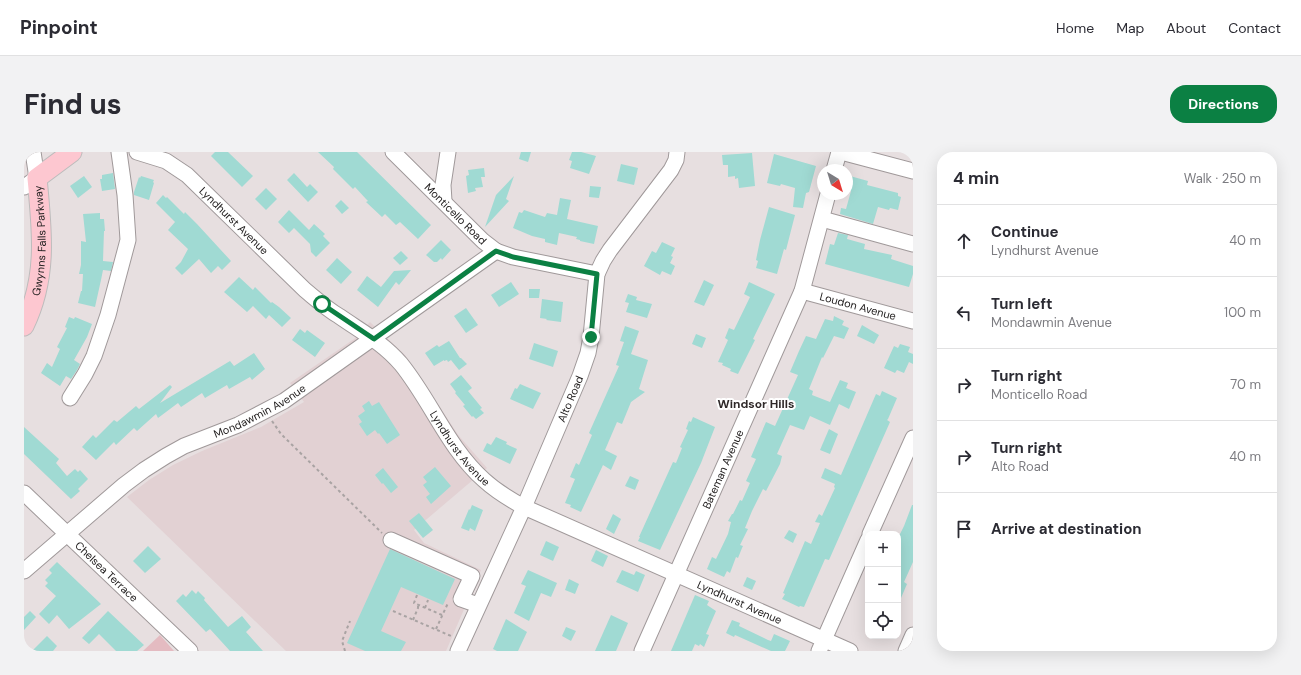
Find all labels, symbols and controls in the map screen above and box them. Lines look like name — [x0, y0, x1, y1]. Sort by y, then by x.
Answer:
text: Pinpoint — [20, 15, 98, 40]
text: Home — [1056, 19, 1094, 37]
text: Map — [1116, 19, 1144, 37]
text: About — [1166, 19, 1206, 37]
text: Contact — [1228, 19, 1281, 37]
button: Directions — [1170, 85, 1277, 123]
text: Find us — [24, 86, 122, 123]
north arrow — [817, 164, 853, 200]
text: 4 min — [953, 167, 999, 189]
text: Walk · 250 m — [1184, 170, 1261, 187]
street label: Monticello Road — [422, 180, 490, 248]
street label: Lyndhurst Avenue — [196, 184, 271, 257]
street label: Gwynns Falls Parkway — [29, 185, 49, 297]
text: Continue — [991, 222, 1059, 242]
icon: ahead — [953, 230, 975, 252]
text: 40 m — [1229, 232, 1261, 249]
text: Lyndhurst Avenue — [991, 242, 1099, 259]
street label: Loudon Avenue — [818, 289, 898, 323]
text: Turn left — [991, 294, 1052, 314]
route start — [313, 295, 331, 313]
icon: left — [953, 302, 975, 324]
text: 100 m — [1224, 304, 1261, 321]
text: Mondawmin Avenue — [991, 314, 1112, 331]
route end — [582, 328, 600, 346]
text: Turn right — [991, 366, 1062, 386]
street label: Alto Road — [554, 373, 586, 424]
icon: right — [953, 374, 975, 396]
text: 70 m — [1230, 376, 1261, 393]
street label: Mondawmin Avenue — [211, 381, 308, 441]
text: Monticello Road — [991, 386, 1087, 403]
district label: Windsor Hills — [718, 396, 794, 412]
street label: Lyndhurst Avenue — [427, 408, 493, 489]
street label: Bateman Avenue — [699, 427, 747, 511]
text: Turn right — [991, 438, 1062, 458]
icon: right — [953, 446, 975, 468]
text: 40 m — [1229, 448, 1261, 465]
text: Alto Road — [991, 458, 1049, 475]
icon: arrive — [953, 518, 975, 540]
text: Arrive at destination — [991, 519, 1142, 539]
map controls — [865, 531, 901, 639]
button: + — [865, 531, 901, 567]
street label: Chelsea Terrace — [72, 538, 141, 605]
button: − — [865, 567, 901, 603]
street label: Lyndhurst Avenue — [695, 577, 784, 627]
button: locate — [865, 603, 901, 639]

